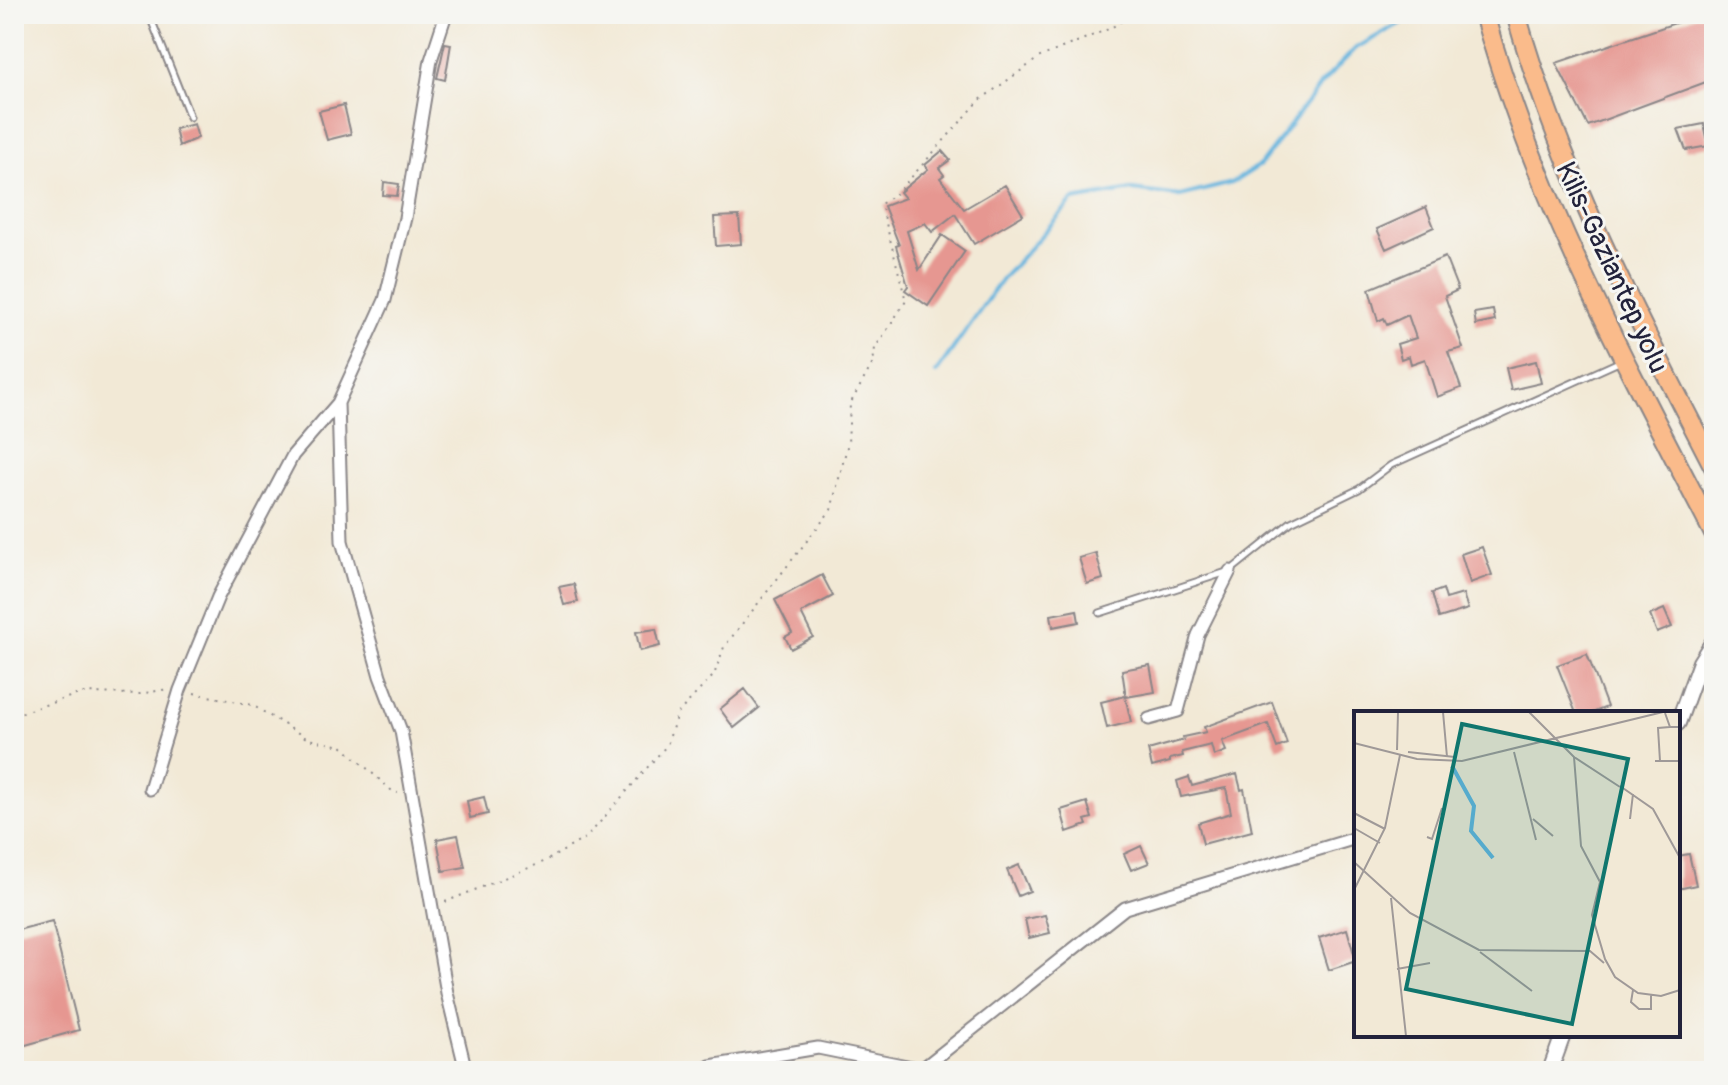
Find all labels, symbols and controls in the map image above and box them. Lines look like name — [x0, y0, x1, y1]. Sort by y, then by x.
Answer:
street label: Kilis-Gaziantep yolu — [1547, 156, 1676, 379]
inset map — [1354, 711, 1680, 1037]

